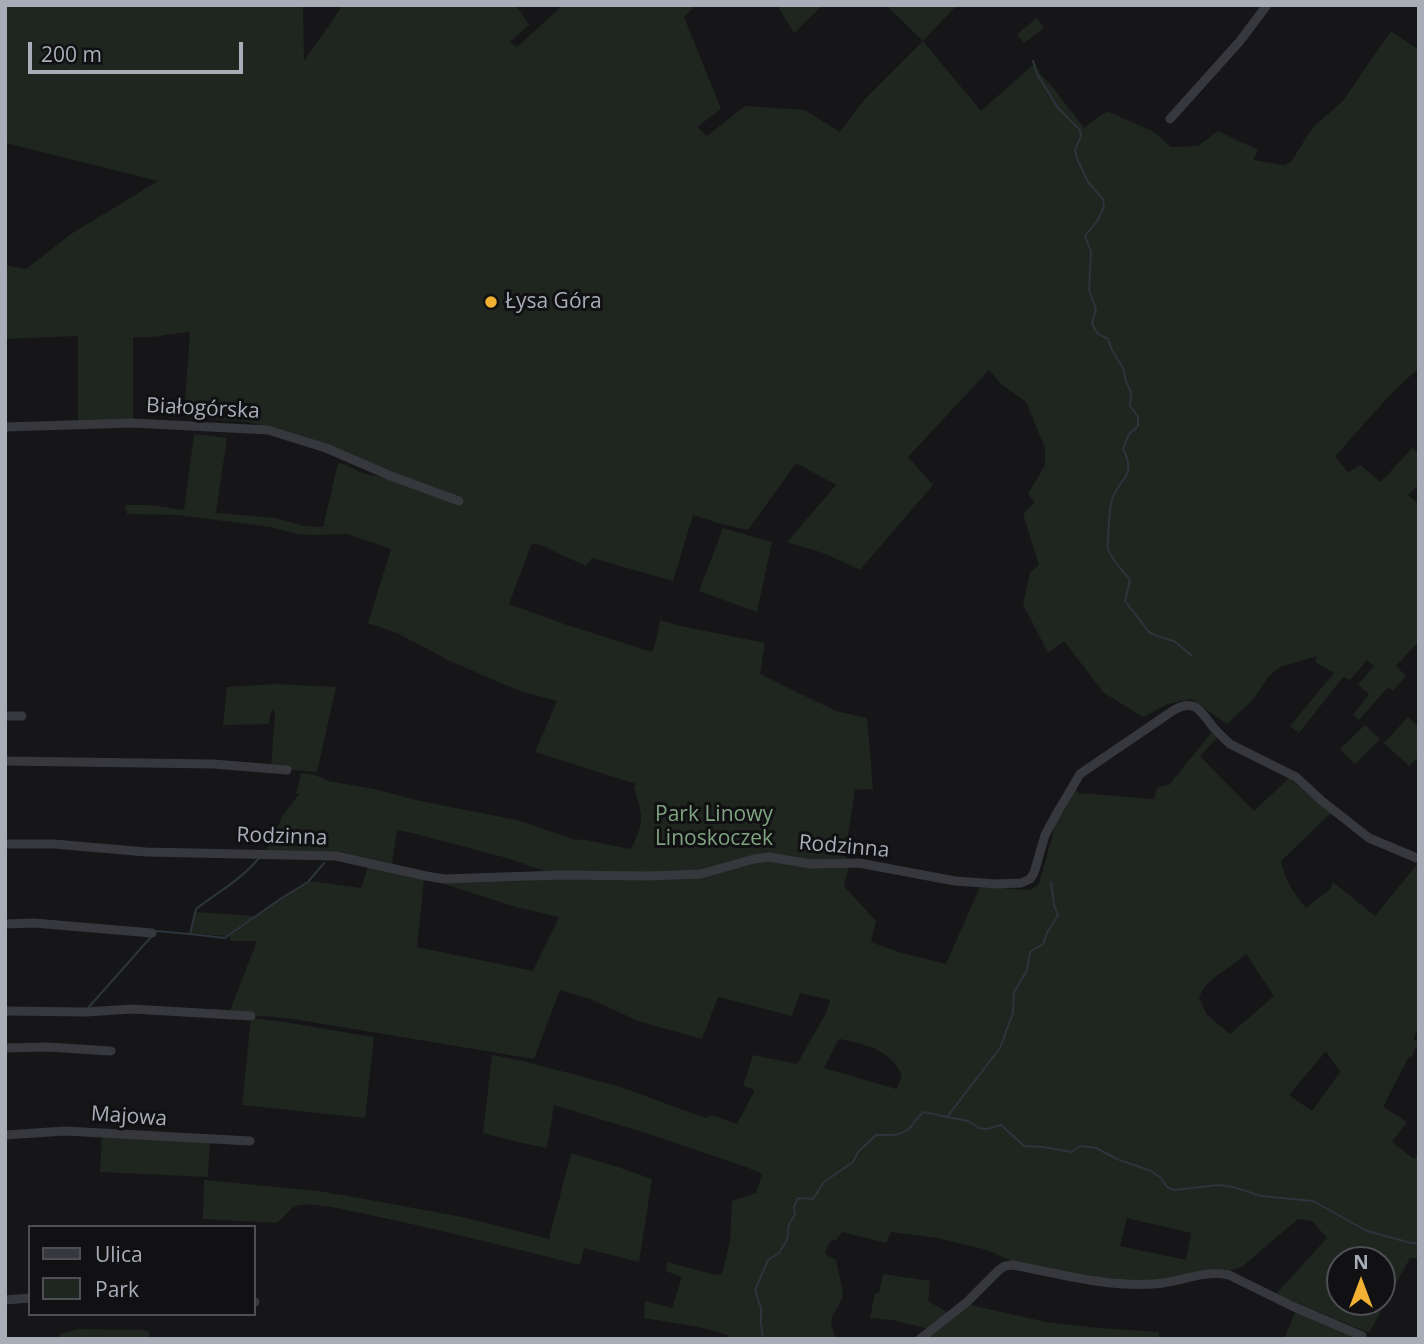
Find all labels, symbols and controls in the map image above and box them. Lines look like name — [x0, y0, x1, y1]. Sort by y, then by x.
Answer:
scale bar — [32, 28, 247, 72]
text: 200 m — [41, 40, 102, 68]
place label: Łysa Góra — [505, 289, 602, 315]
marker: Łysa Góra — [483, 294, 499, 310]
street label: Białogórska — [146, 393, 260, 425]
park label: Park Linowy Linoskoczek — [655, 802, 773, 852]
street label: Rodzinna — [236, 823, 328, 851]
street label: Rodzinna — [798, 830, 890, 864]
street label: Majowa — [90, 1102, 168, 1132]
legend — [28, 1225, 256, 1316]
text: Ulica — [95, 1240, 143, 1268]
north arrow — [1326, 1246, 1396, 1316]
text: N — [1353, 1249, 1369, 1275]
text: Park — [95, 1275, 139, 1303]

